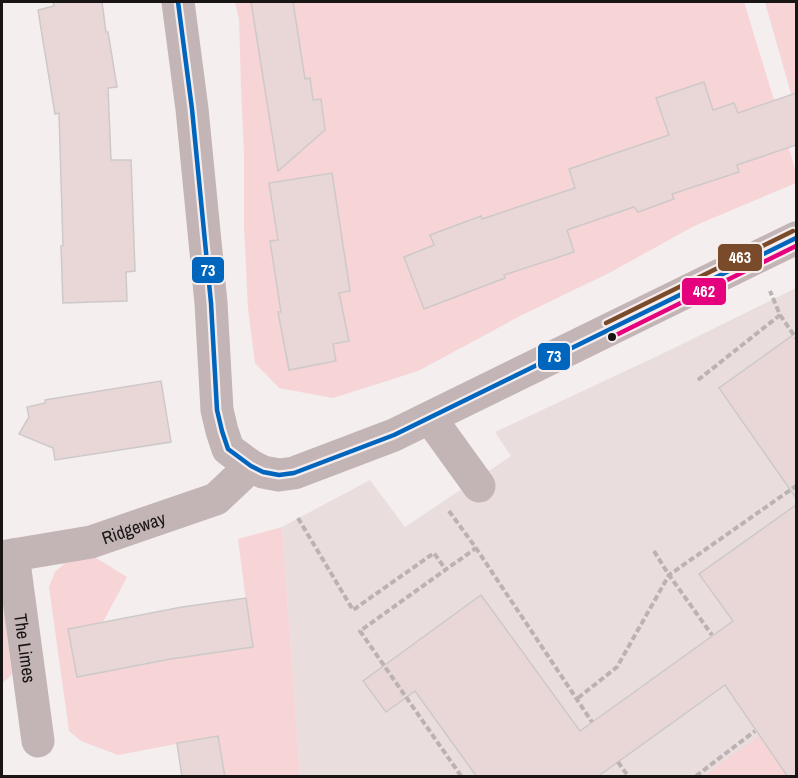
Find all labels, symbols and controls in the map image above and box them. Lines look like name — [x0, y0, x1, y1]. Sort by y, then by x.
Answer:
line badge: 463 — [717, 243, 763, 272]
text: 463 — [729, 246, 751, 268]
line badge: 73 — [191, 256, 225, 284]
text: 73 — [201, 259, 215, 281]
line badge: 462 — [681, 277, 727, 306]
text: 462 — [693, 280, 715, 302]
unlabelled marker — [606, 331, 618, 343]
line badge: 73 — [537, 342, 571, 371]
text: 73 — [547, 345, 561, 367]
street label: Ridgeway — [98, 505, 169, 550]
street label: The Limes — [8, 612, 43, 684]

